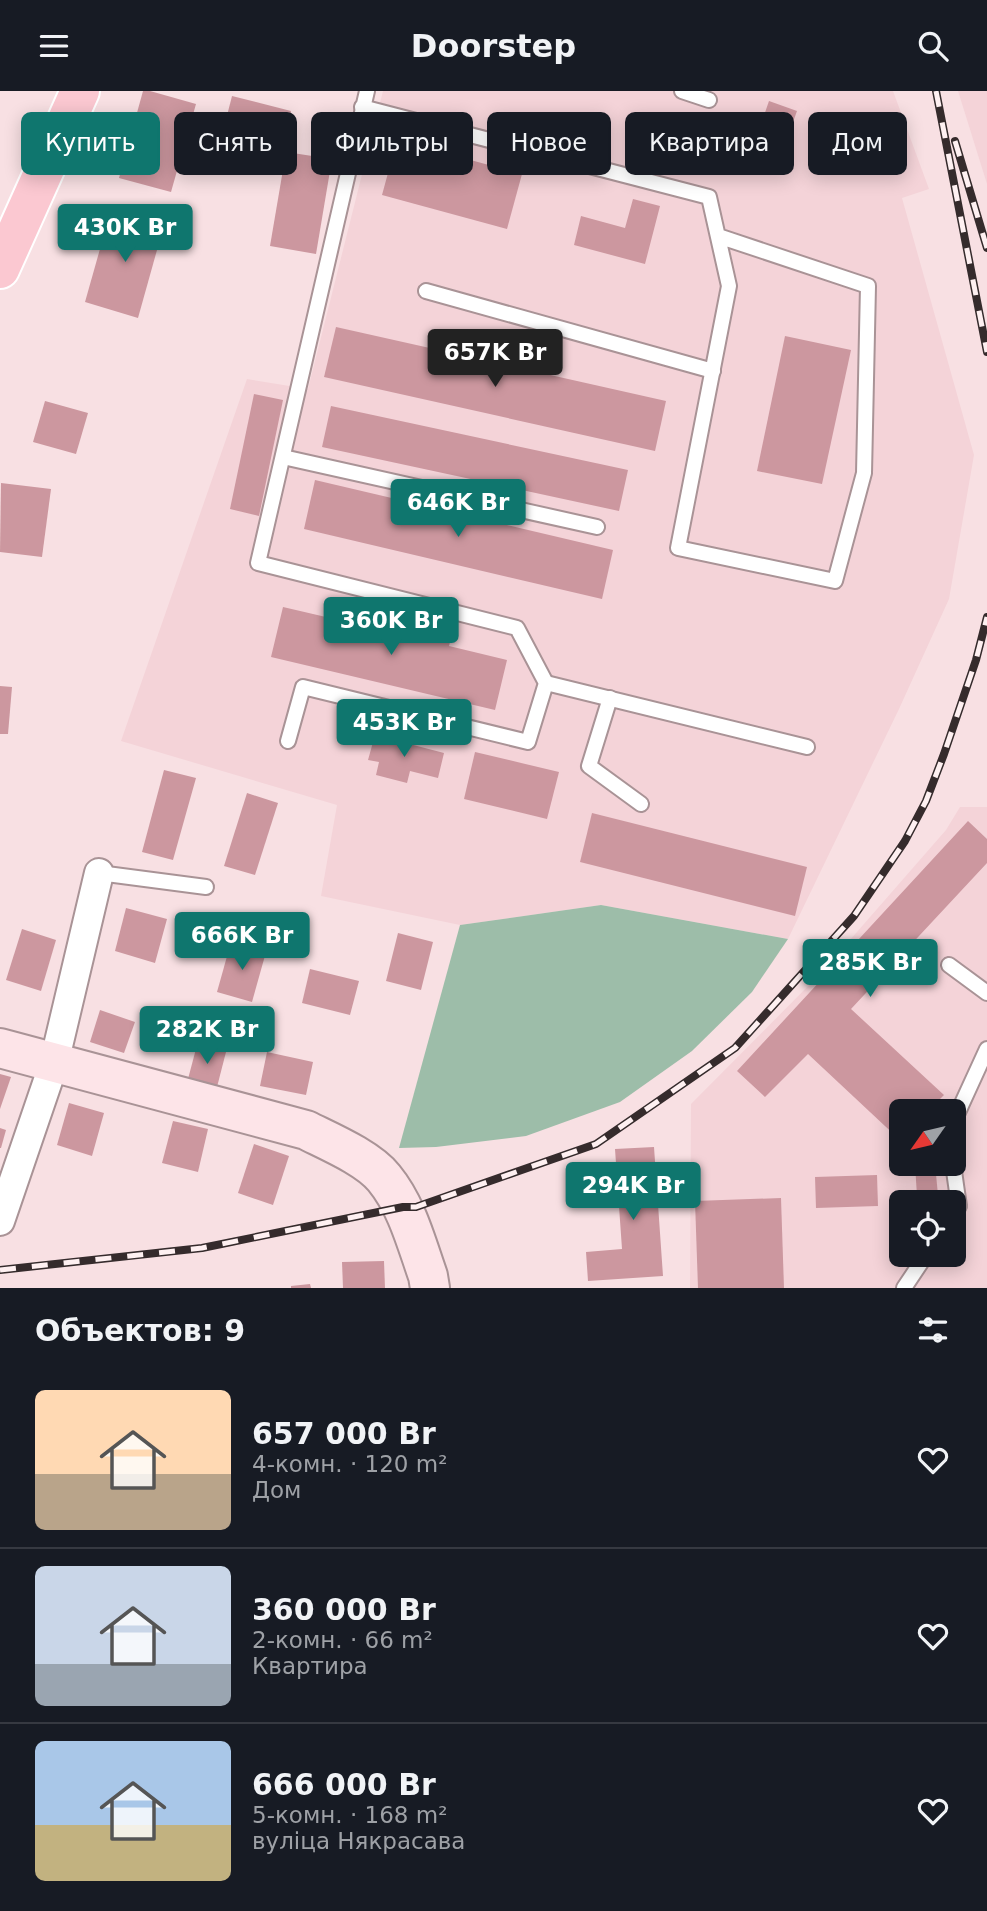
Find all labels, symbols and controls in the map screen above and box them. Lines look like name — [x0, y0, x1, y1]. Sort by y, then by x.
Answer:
icon: menu — [35, 27, 73, 65]
text: Doorstep — [411, 27, 576, 65]
icon: search — [914, 27, 952, 65]
chip: Купить — [21, 112, 160, 175]
chip: Снять — [174, 112, 297, 175]
chip: Фильтры — [311, 112, 473, 175]
chip: Новое — [487, 112, 611, 175]
chip: Квартира — [625, 112, 794, 175]
chip: Дом — [808, 112, 907, 175]
pin: 430K Br — [60, 205, 190, 264]
text: 430K Br — [74, 214, 176, 240]
pin: 657K Br — [430, 329, 560, 389]
text: 657K Br — [444, 339, 546, 365]
pin: 646K Br — [393, 479, 523, 539]
text: 646K Br — [407, 489, 509, 515]
pin: 360K Br — [326, 597, 456, 657]
text: 360K Br — [340, 607, 442, 633]
pin: 453K Br — [339, 699, 469, 759]
text: 453K Br — [353, 709, 455, 735]
pin: 666K Br — [177, 913, 307, 972]
text: 666K Br — [191, 922, 293, 948]
pin: 285K Br — [805, 939, 935, 999]
text: 285K Br — [819, 949, 921, 975]
pin: 282K Br — [142, 1007, 272, 1066]
text: 282K Br — [156, 1016, 258, 1042]
north arrow — [889, 1099, 966, 1176]
map controls — [889, 1099, 966, 1267]
pin: 294K Br — [568, 1163, 698, 1222]
text: 294K Br — [582, 1172, 684, 1198]
button: locate — [889, 1190, 966, 1267]
icon: filters — [914, 1311, 952, 1349]
text: Объектов: 9 — [35, 1313, 245, 1348]
text: 657 000 Br — [252, 1416, 436, 1451]
icon: home — [91, 1418, 175, 1502]
icon: heart — [914, 1441, 952, 1479]
text: 4-комн. · 120 m² — [252, 1451, 447, 1477]
text: Дом — [252, 1477, 301, 1503]
text: 360 000 Br — [252, 1592, 436, 1627]
icon: home — [91, 1594, 175, 1678]
icon: heart — [914, 1617, 952, 1655]
text: 2-комн. · 66 m² — [252, 1627, 433, 1653]
text: Квартира — [252, 1653, 368, 1679]
text: 666 000 Br — [252, 1767, 436, 1802]
icon: home — [91, 1769, 175, 1853]
icon: heart — [914, 1792, 952, 1830]
text: 5-комн. · 168 m² — [252, 1802, 447, 1828]
text: вуліца Някрасава — [252, 1828, 465, 1854]

